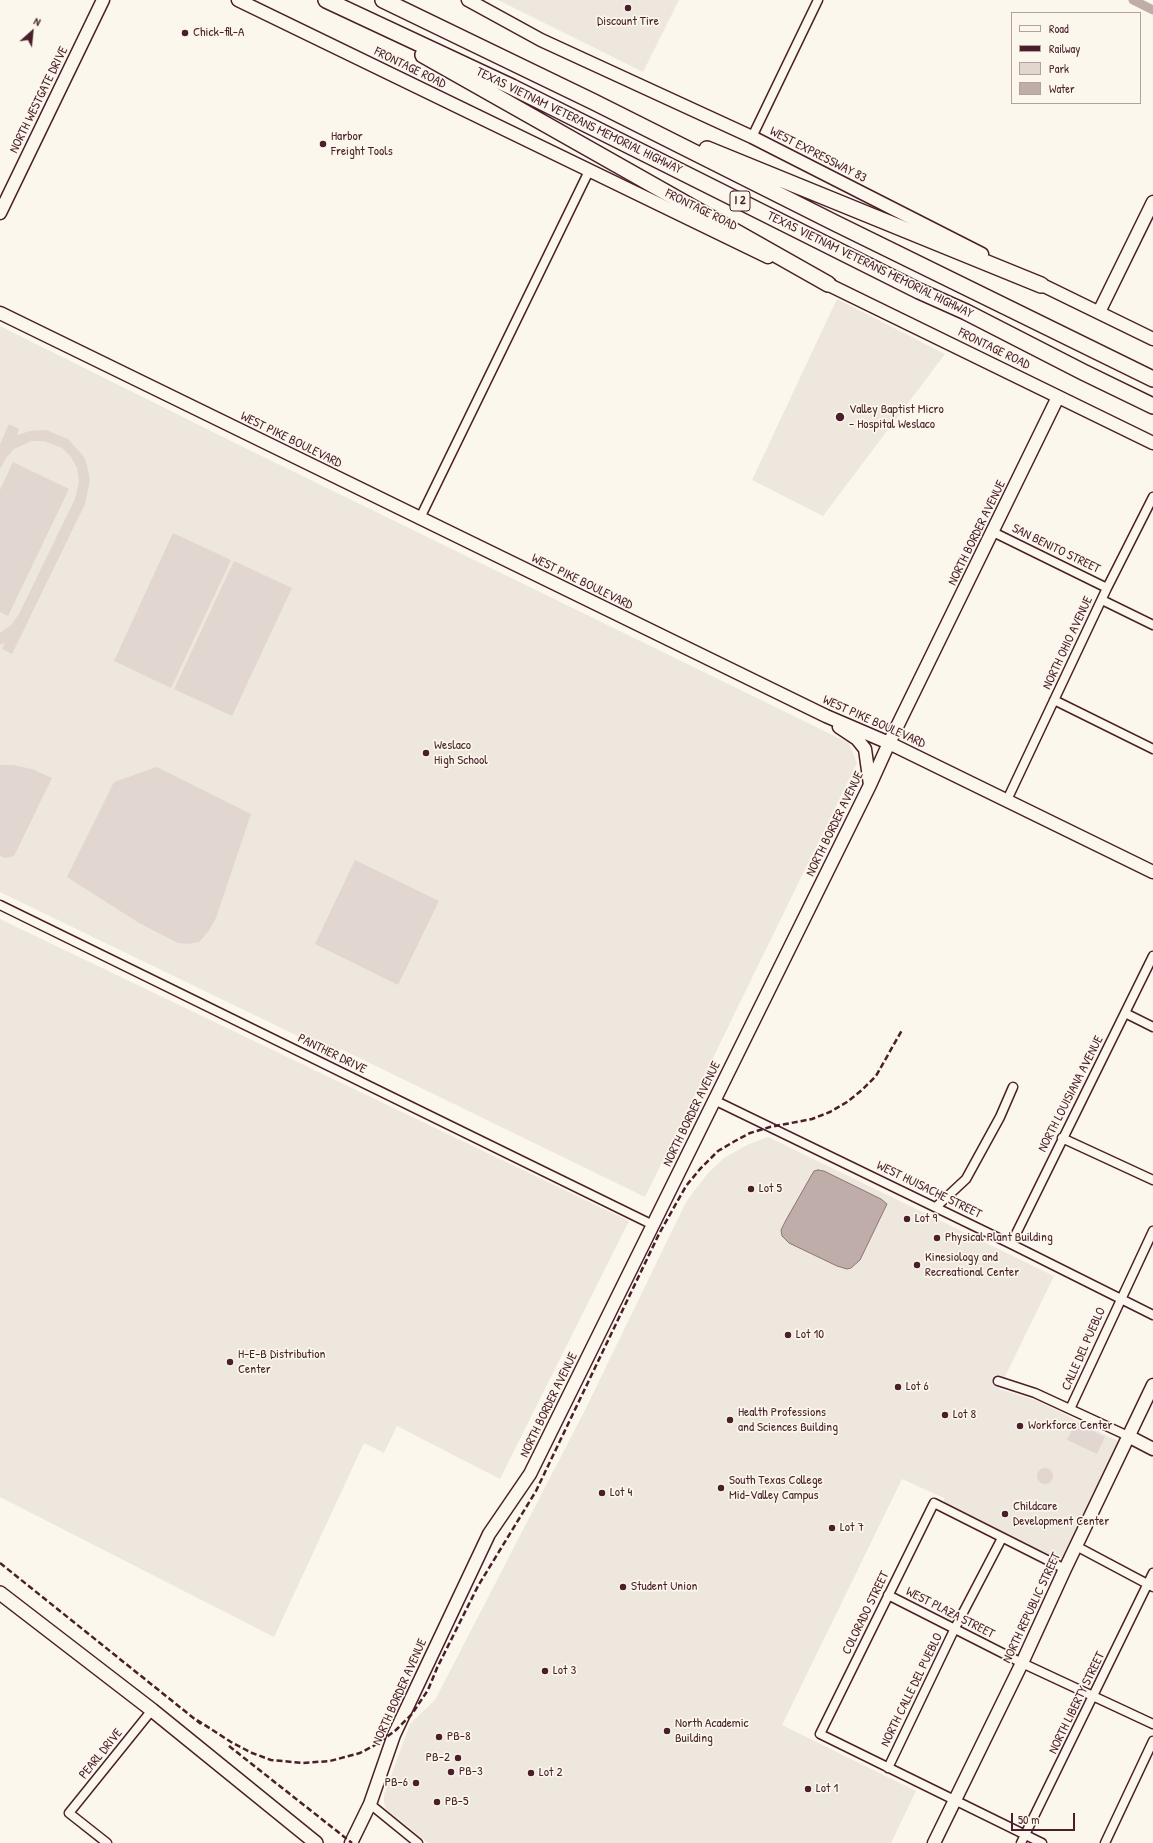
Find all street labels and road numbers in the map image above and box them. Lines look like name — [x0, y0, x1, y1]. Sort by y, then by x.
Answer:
street label: NORTH WESTGATE DRIVE — [6, 44, 72, 156]
street label: FRONTAGE ROAD — [372, 44, 448, 92]
street label: TEXAS VIETNAM VETERANS MEMORIAL HIGHWAY — [473, 64, 685, 178]
street label: WEST EXPRESSWAY 83 — [767, 124, 869, 186]
street label: FRONTAGE ROAD — [663, 186, 739, 234]
road number: I 2 — [730, 191, 750, 211]
street label: TEXAS VIETNAM VETERANS MEMORIAL HIGHWAY — [764, 208, 976, 322]
street label: FRONTAGE ROAD — [956, 325, 1032, 373]
street label: WEST PIKE BOULEVARD — [238, 409, 344, 471]
street label: NORTH BORDER AVENUE — [945, 478, 1009, 588]
street label: SAN BENITO STREET — [1009, 521, 1103, 577]
street label: WEST PIKE BOULEVARD — [529, 551, 635, 613]
street label: NORTH OHIO AVENUE — [1040, 594, 1096, 692]
street label: WEST PIKE BOULEVARD — [820, 692, 928, 752]
street label: NORTH BORDER AVENUE — [803, 769, 867, 879]
street label: PANTHER DRIVE — [295, 1031, 369, 1077]
street label: NORTH LOUISIANA AVENUE — [1035, 1033, 1107, 1155]
street label: NORTH BORDER AVENUE — [660, 1059, 724, 1169]
street label: WEST HUISACHE STREET — [874, 1158, 984, 1222]
street label: CALLE DEL PUEBLO — [1059, 1305, 1109, 1393]
street label: NORTH BORDER AVENUE — [517, 1350, 581, 1460]
street label: NORTH REPUBLIC STREET — [999, 1550, 1065, 1666]
street label: COLORADO STREET — [839, 1569, 893, 1657]
street label: WEST PLAZA STREET — [903, 1584, 997, 1642]
street label: NORTH CALLE DEL PUEBLO — [878, 1631, 946, 1749]
street label: NORTH BORDER AVENUE — [369, 1636, 431, 1748]
street label: NORTH LIBERTY STREET — [1046, 1649, 1108, 1757]
street label: PEARL DRIVE — [76, 1726, 126, 1782]

